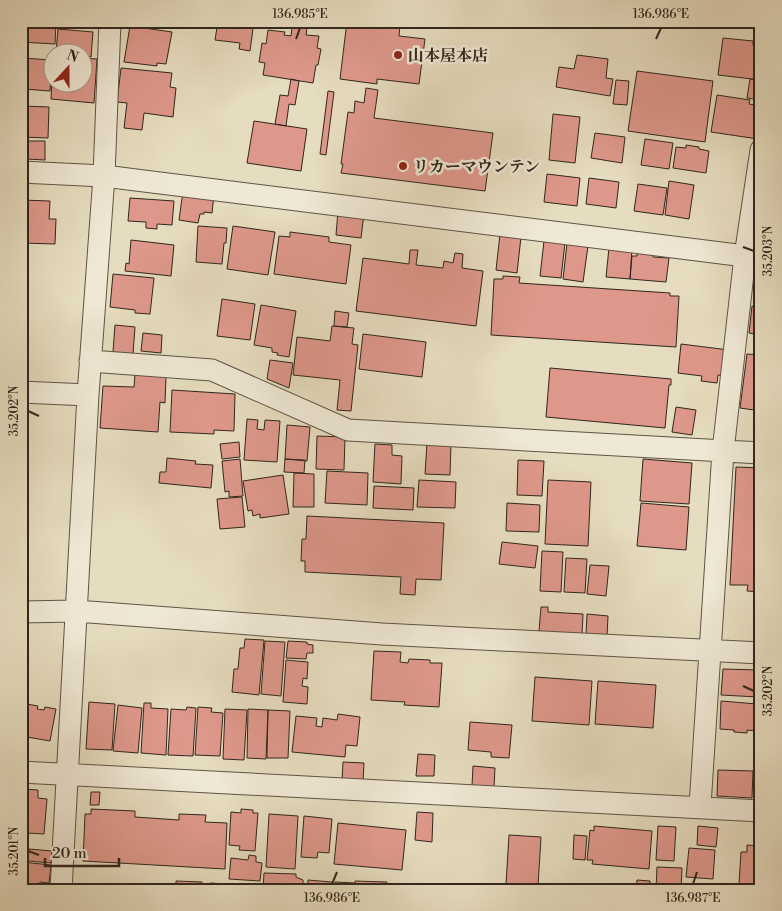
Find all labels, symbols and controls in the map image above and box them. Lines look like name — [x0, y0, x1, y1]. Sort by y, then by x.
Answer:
text: 136.985°E — [272, 7, 328, 22]
text: 136.986°E — [633, 7, 689, 22]
north arrow — [42, 42, 92, 92]
text: N — [64, 46, 81, 67]
place label: 山本屋本店 — [408, 46, 488, 66]
marker: 山本屋本店 — [392, 49, 404, 61]
place label: リカーマウンテン — [413, 157, 540, 177]
marker: リカーマウンテン — [397, 160, 409, 172]
text: 35.203°N — [761, 226, 776, 276]
text: 35.202°N — [7, 386, 22, 436]
text: 35.202°N — [761, 666, 776, 716]
text: 35.201°N — [7, 827, 22, 875]
scale bar — [45, 836, 119, 868]
text: 20 m — [52, 844, 87, 863]
text: 136.986°E — [304, 891, 360, 906]
text: 136.987°E — [666, 891, 720, 906]

